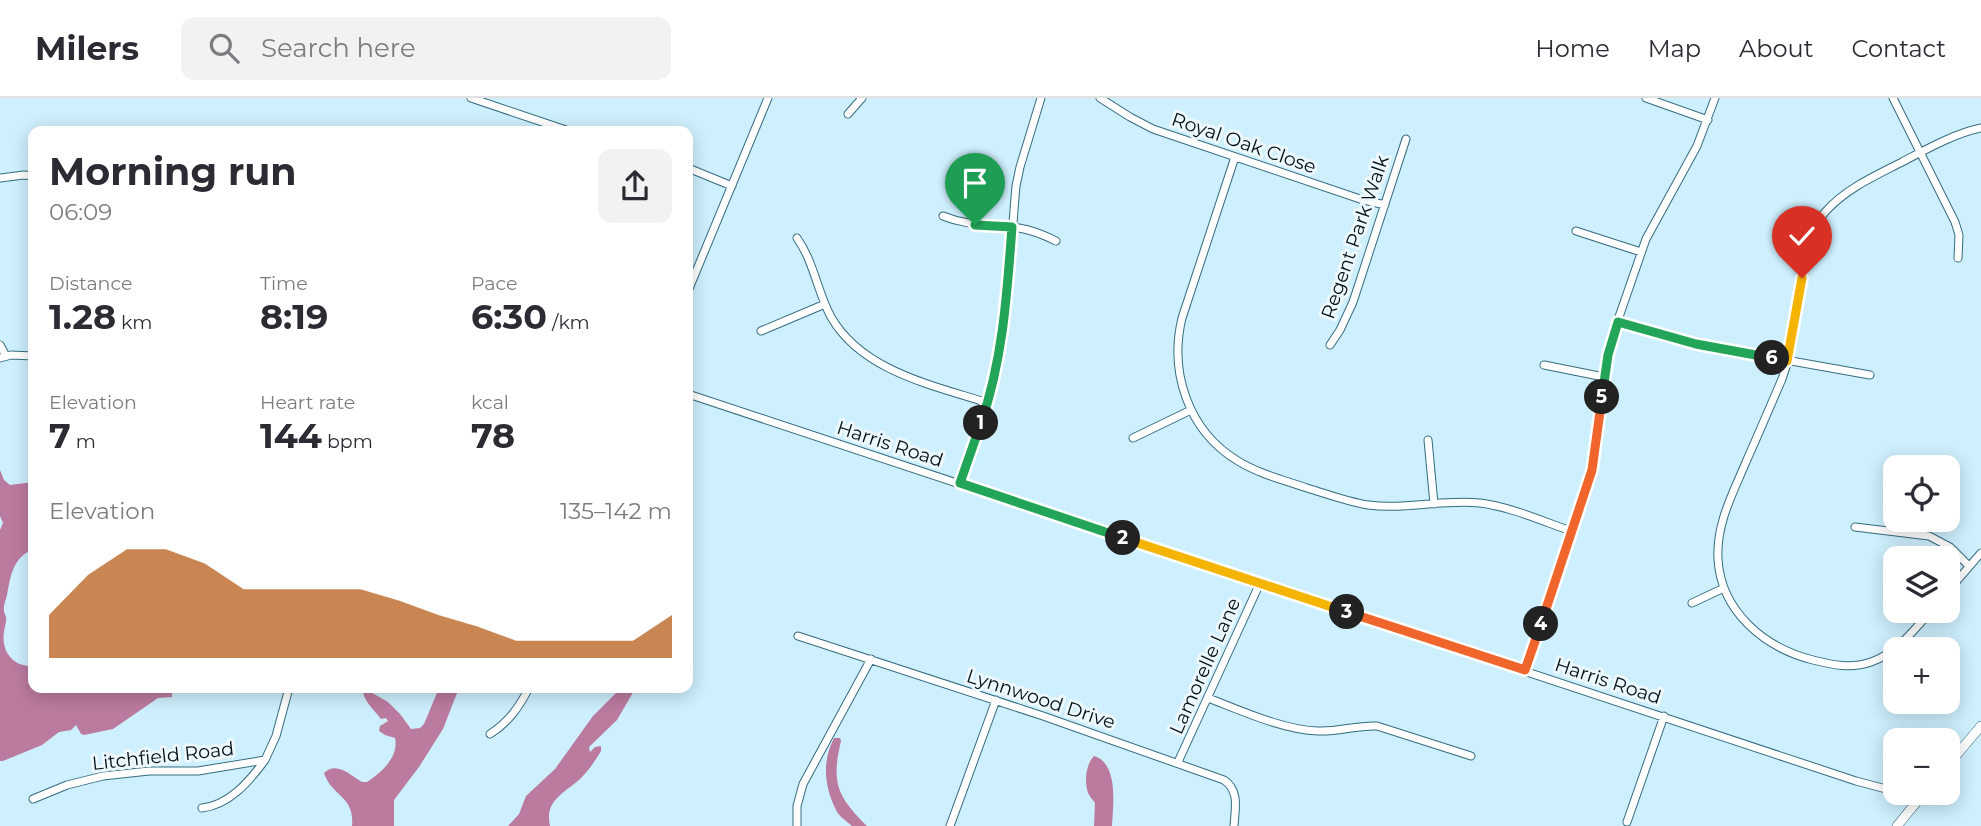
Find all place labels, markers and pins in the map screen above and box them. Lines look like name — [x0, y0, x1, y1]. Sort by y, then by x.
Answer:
pin — [945, 153, 1005, 225]
pin — [1772, 206, 1832, 278]
pin: 6 — [1754, 341, 1790, 376]
pin: 5 — [1584, 380, 1620, 414]
pin: 1 — [964, 406, 998, 440]
pin: 2 — [1106, 520, 1140, 556]
pin: 3 — [1330, 594, 1364, 630]
pin: 4 — [1524, 606, 1558, 642]

